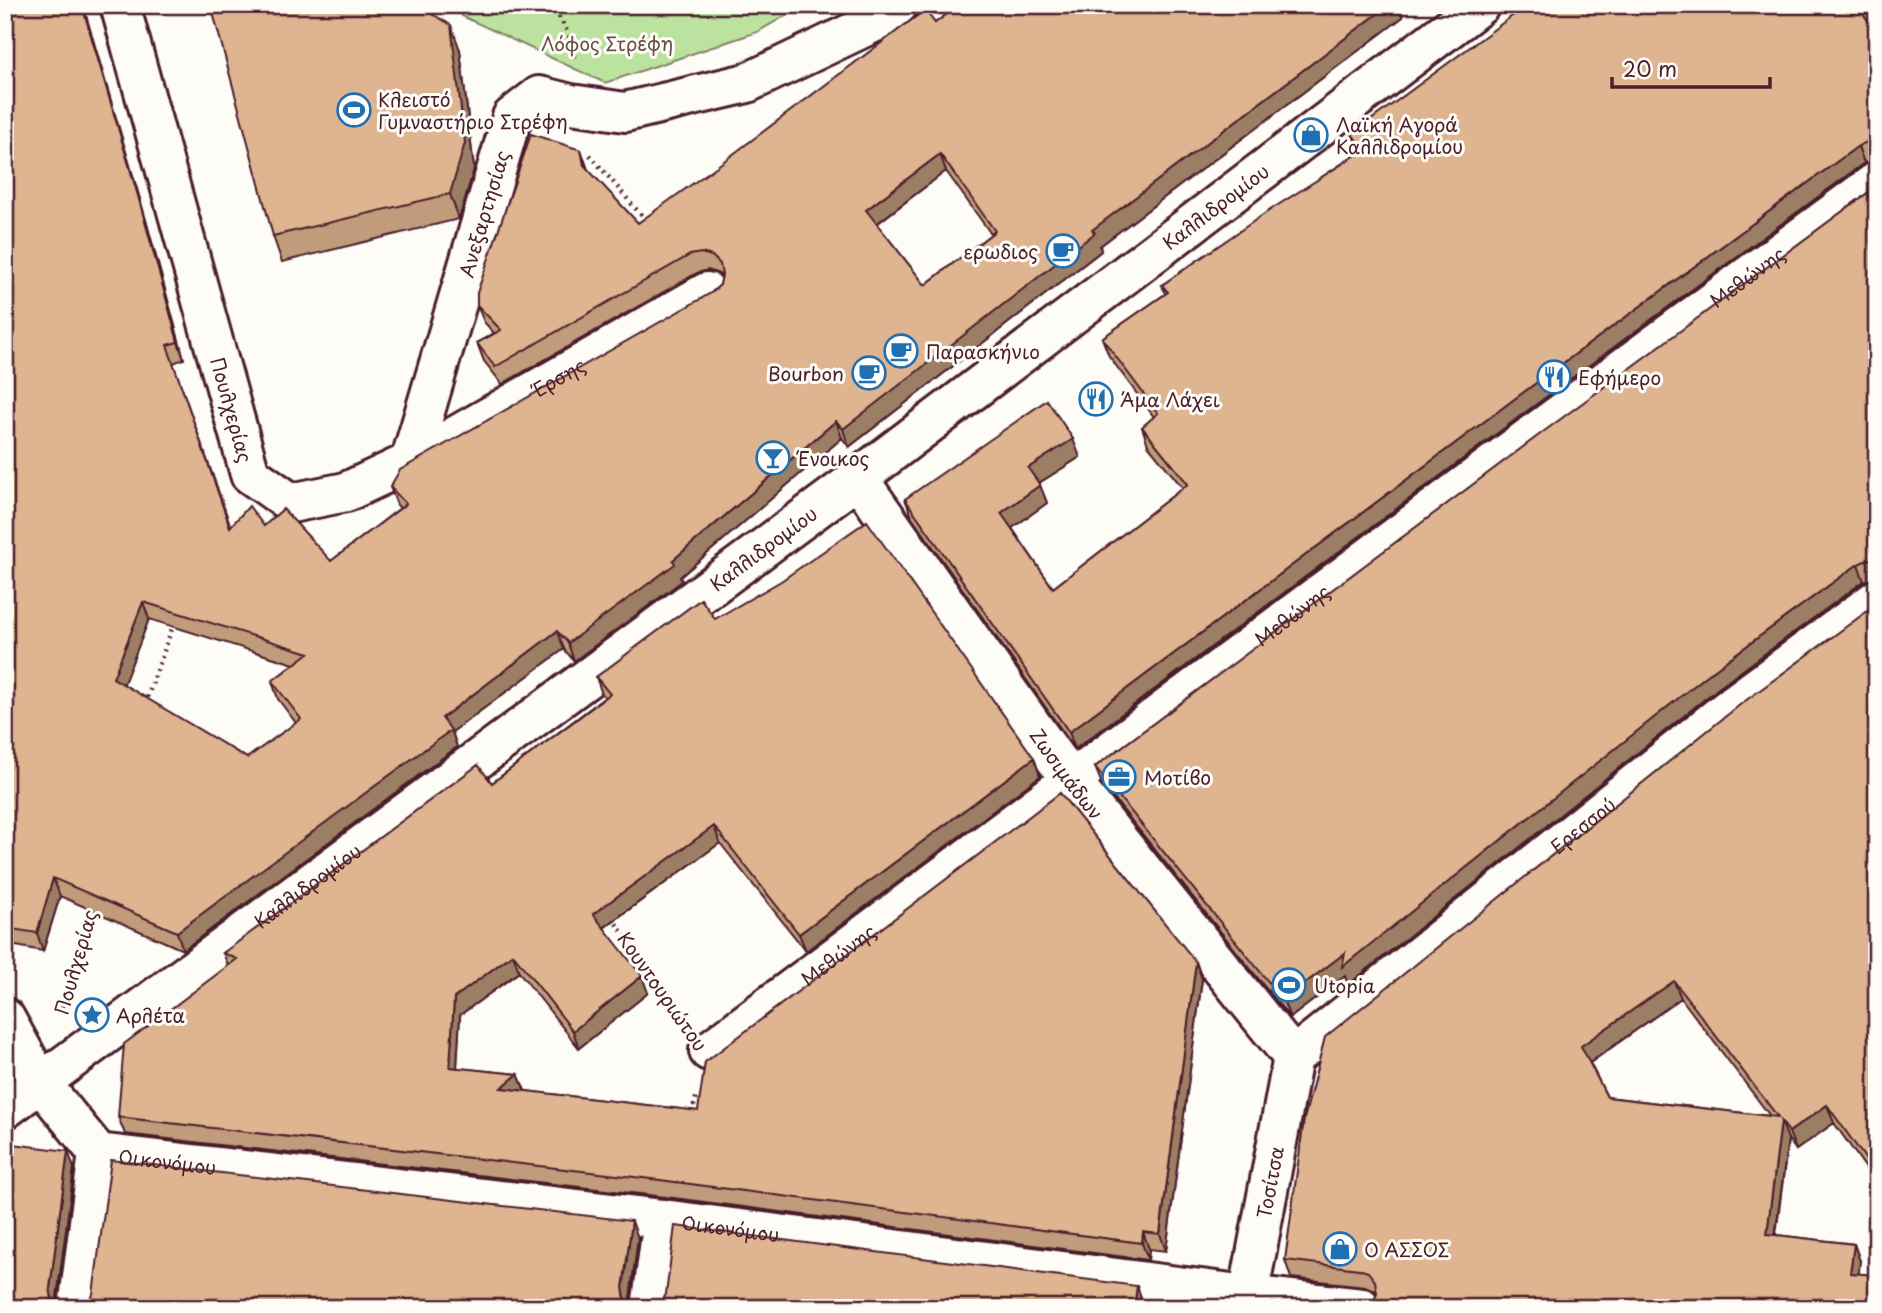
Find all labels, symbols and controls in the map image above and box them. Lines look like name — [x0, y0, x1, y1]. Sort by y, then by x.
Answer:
park label: Λόφος Στρέφη — [541, 29, 673, 57]
scale bar — [1612, 46, 1770, 90]
text: 20 m — [1623, 52, 1677, 84]
place label: Κλειστό Γυμναστήριο Στρέφη — [378, 85, 568, 135]
sports icon: Κλειστό Γυμναστήριο Στρέφη — [335, 91, 373, 129]
place label: Λαϊκή Αγορά Καλλιδρομίου — [1336, 110, 1463, 160]
shop icon: Λαϊκή Αγορά Καλλιδρομίου — [1292, 116, 1330, 154]
street label: Ανεξαρτησίας — [451, 147, 515, 280]
street label: Καλλιδρομίου — [1156, 157, 1274, 256]
cafe icon: ερωδιος — [1044, 232, 1082, 270]
place label: ερωδιος — [963, 237, 1038, 265]
street label: Μεθώνης — [1703, 239, 1791, 314]
cafe icon: Παρασκήνιο — [882, 332, 920, 370]
place label: Παρασκήνιο — [926, 337, 1040, 365]
street label: Έρσης — [526, 351, 590, 404]
street label: Πουλχερίας — [204, 354, 260, 466]
cafe icon: Bourbon — [850, 354, 888, 392]
restaurant icon: Εφήμερο — [1535, 358, 1573, 396]
place label: Bourbon — [768, 359, 844, 387]
place label: Εφήμερο — [1578, 363, 1661, 391]
restaurant icon: Άμα Λάχει — [1077, 380, 1115, 418]
place label: Άμα Λάχει — [1120, 385, 1220, 413]
bar icon: Ένοικος — [754, 439, 792, 477]
place label: Ένοικος — [796, 444, 869, 472]
street label: Καλλιδρομίου — [704, 499, 823, 597]
street label: Μεθώνης — [1248, 577, 1335, 652]
street label: Ζωσιμάδων — [1024, 722, 1110, 825]
office icon: Μοτίβο — [1100, 758, 1138, 796]
place label: Μοτίβο — [1144, 763, 1211, 791]
street label: Ερεσσού — [1544, 790, 1621, 860]
street label: Καλλιδρομίου — [248, 836, 367, 934]
street label: Πουλχερίας — [47, 906, 103, 1018]
street label: Μεθώνης — [794, 917, 881, 992]
street label: Κουντουριώτου — [611, 926, 715, 1056]
sports icon: Utopia — [1270, 966, 1308, 1004]
place label: Utopia — [1314, 971, 1375, 999]
place icon: Αρλέτα — [73, 996, 111, 1034]
place label: Αρλέτα — [116, 1001, 185, 1029]
street label: Οικονόμου — [117, 1142, 218, 1181]
street label: Τοσίτσα — [1249, 1143, 1290, 1221]
street label: Οικονόμου — [680, 1208, 781, 1248]
shop icon: Ο ΑΣΣΟΣ — [1321, 1230, 1359, 1268]
place label: Ο ΑΣΣΟΣ — [1364, 1235, 1449, 1263]

